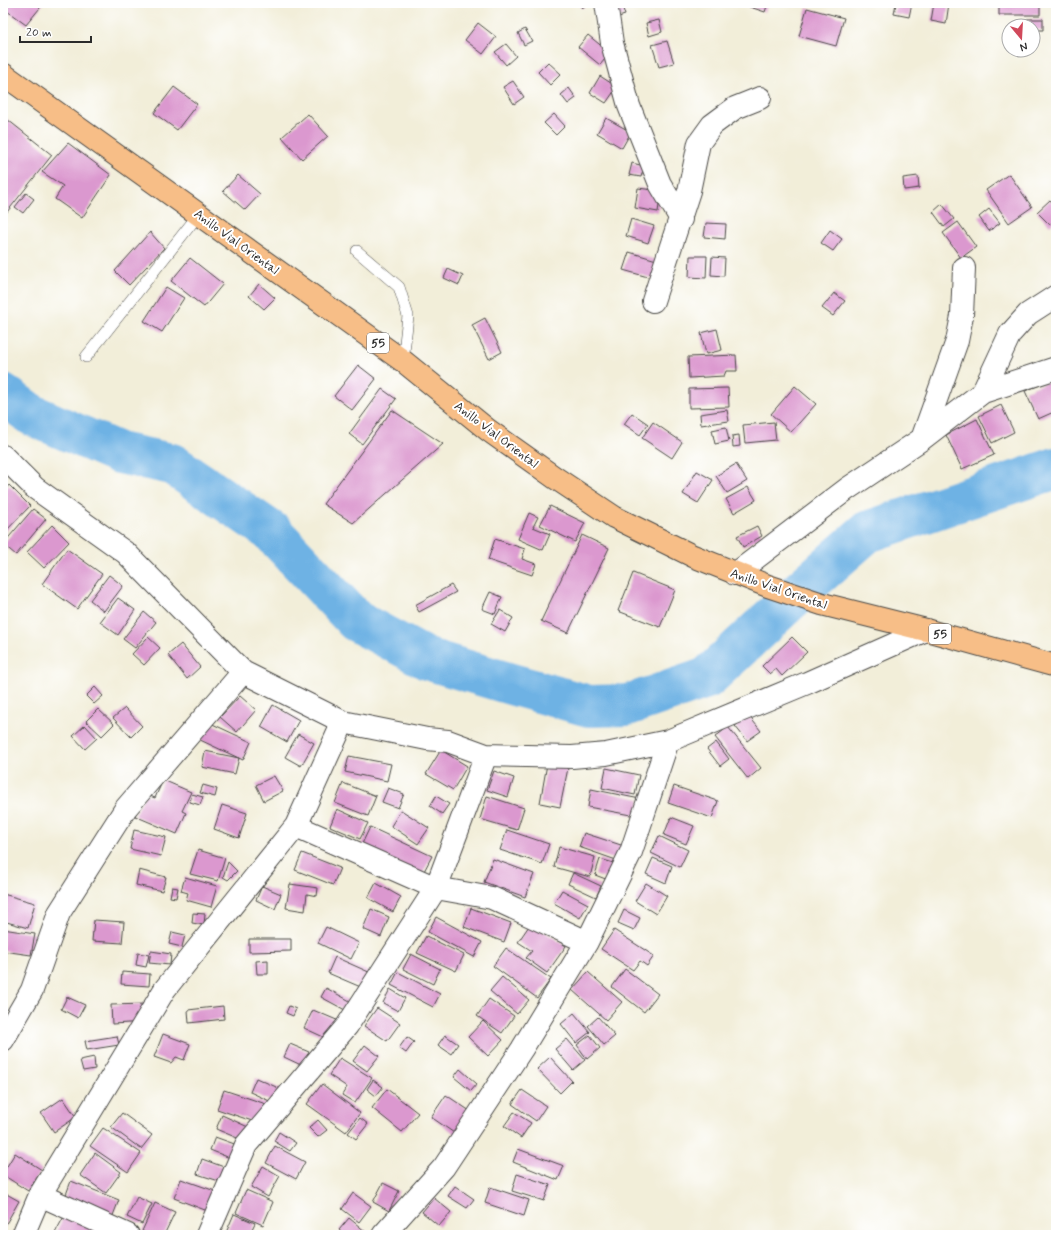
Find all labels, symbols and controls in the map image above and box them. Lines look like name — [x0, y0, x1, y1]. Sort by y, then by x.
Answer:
scale bar — [20, 18, 91, 44]
north arrow — [1001, 18, 1041, 58]
text: 20 m — [26, 25, 52, 41]
text: N — [1018, 39, 1029, 54]
street label: Anillo Vial Oriental — [190, 206, 282, 279]
road number: 55 — [367, 333, 389, 353]
street label: Anillo Vial Oriental — [451, 398, 542, 473]
street label: Anillo Vial Oriental — [728, 565, 829, 614]
road number: 55 — [929, 624, 951, 644]

